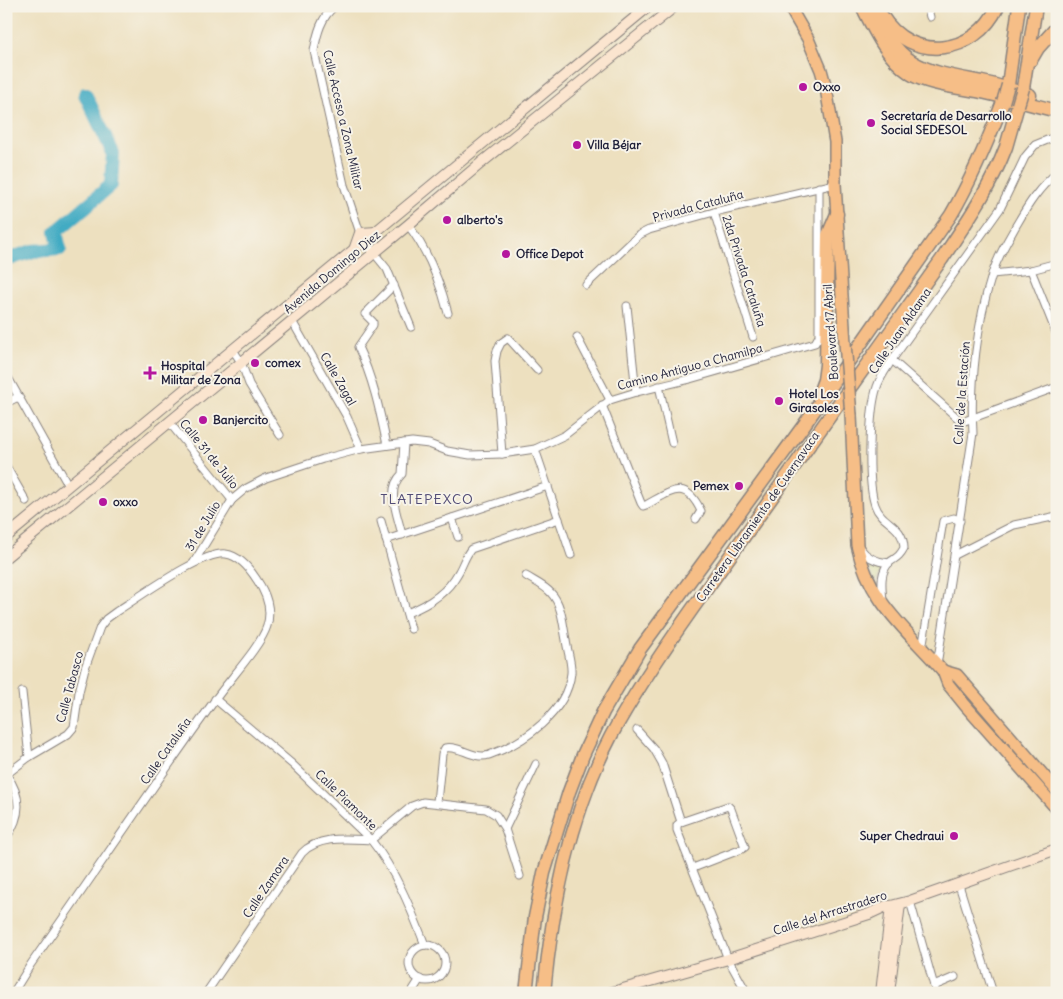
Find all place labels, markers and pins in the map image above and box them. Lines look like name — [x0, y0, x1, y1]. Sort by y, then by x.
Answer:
place label: Oxxo — [813, 79, 841, 94]
marker: Oxxo — [797, 81, 809, 93]
place label: Secretaría de Desarrollo Social SEDESOL — [881, 108, 1012, 137]
marker: Secretaría de Desarrollo Social SEDESOL — [865, 117, 877, 129]
place label: Villa Béjar — [587, 137, 641, 152]
marker: Villa Béjar — [571, 139, 583, 151]
place label: alberto's — [457, 212, 503, 227]
marker: alberto's — [441, 214, 453, 226]
place label: Office Depot — [516, 246, 585, 262]
marker: Office Depot — [500, 248, 512, 260]
place label: comex — [265, 355, 301, 370]
marker: comex — [249, 357, 261, 369]
place label: Hospital Militar de Zona — [161, 358, 241, 387]
marker: Hospital Militar de Zona — [143, 366, 157, 380]
place label: Hotel Los Girasoles — [789, 386, 839, 415]
marker: Hotel Los Girasoles — [773, 395, 785, 407]
place label: Banjercito — [213, 412, 268, 427]
marker: Banjercito — [197, 414, 209, 426]
place label: Pemex — [693, 478, 729, 493]
marker: Pemex — [733, 480, 745, 492]
place label: oxxo — [113, 494, 138, 509]
marker: oxxo — [97, 496, 109, 508]
place label: Super Chedraui — [860, 828, 944, 844]
marker: Super Chedraui — [948, 830, 960, 842]

